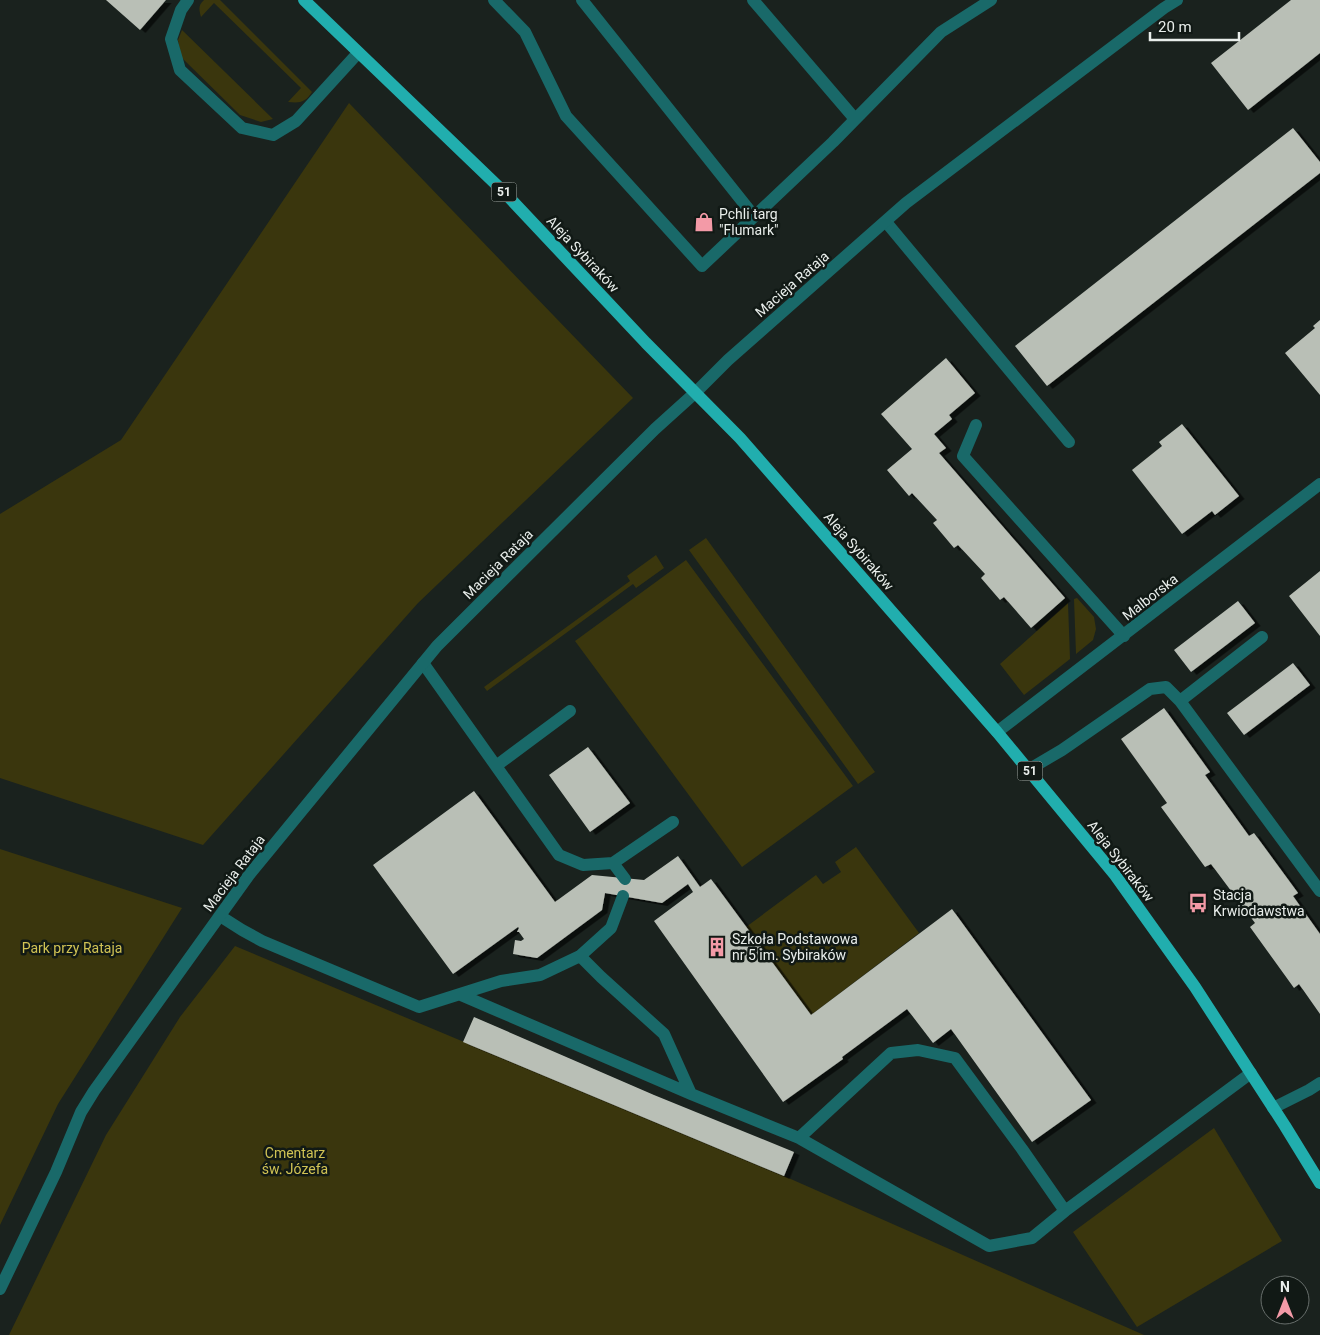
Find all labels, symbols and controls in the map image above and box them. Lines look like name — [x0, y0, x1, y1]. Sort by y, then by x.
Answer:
scale bar — [1150, 10, 1239, 42]
text: 20 m — [1158, 18, 1192, 36]
road number: 51 — [492, 182, 516, 202]
place label: Pchli targ "Flumark" — [719, 206, 779, 238]
shop icon: Pchli targ "Flumark" — [693, 211, 715, 233]
street label: Aleja Sybiraków — [544, 213, 623, 296]
street label: Macieja Rataja — [752, 248, 832, 320]
street label: Aleja Sybiraków — [821, 509, 898, 594]
street label: Macieja Rataja — [460, 526, 536, 602]
street label: Malborska — [1119, 570, 1181, 624]
road number: 51 — [1018, 761, 1042, 780]
street label: Aleja Sybiraków — [1084, 817, 1158, 905]
street label: Macieja Rataja — [200, 832, 268, 914]
place label: Stacja Krwiodawstwa — [1213, 887, 1305, 919]
bus stop icon: Stacja Krwiodawstwa — [1187, 892, 1209, 914]
place label: Szkoła Podstawowa nr 5 im. Sybiraków — [732, 931, 858, 963]
building icon: Szkoła Podstawowa nr 5 im. Sybiraków — [706, 936, 728, 958]
park label: Park przy Rataja — [22, 940, 122, 956]
park label: Cmentarz św. Józefa — [262, 1145, 328, 1177]
north arrow — [1260, 1275, 1310, 1325]
text: N — [1280, 1279, 1290, 1295]

